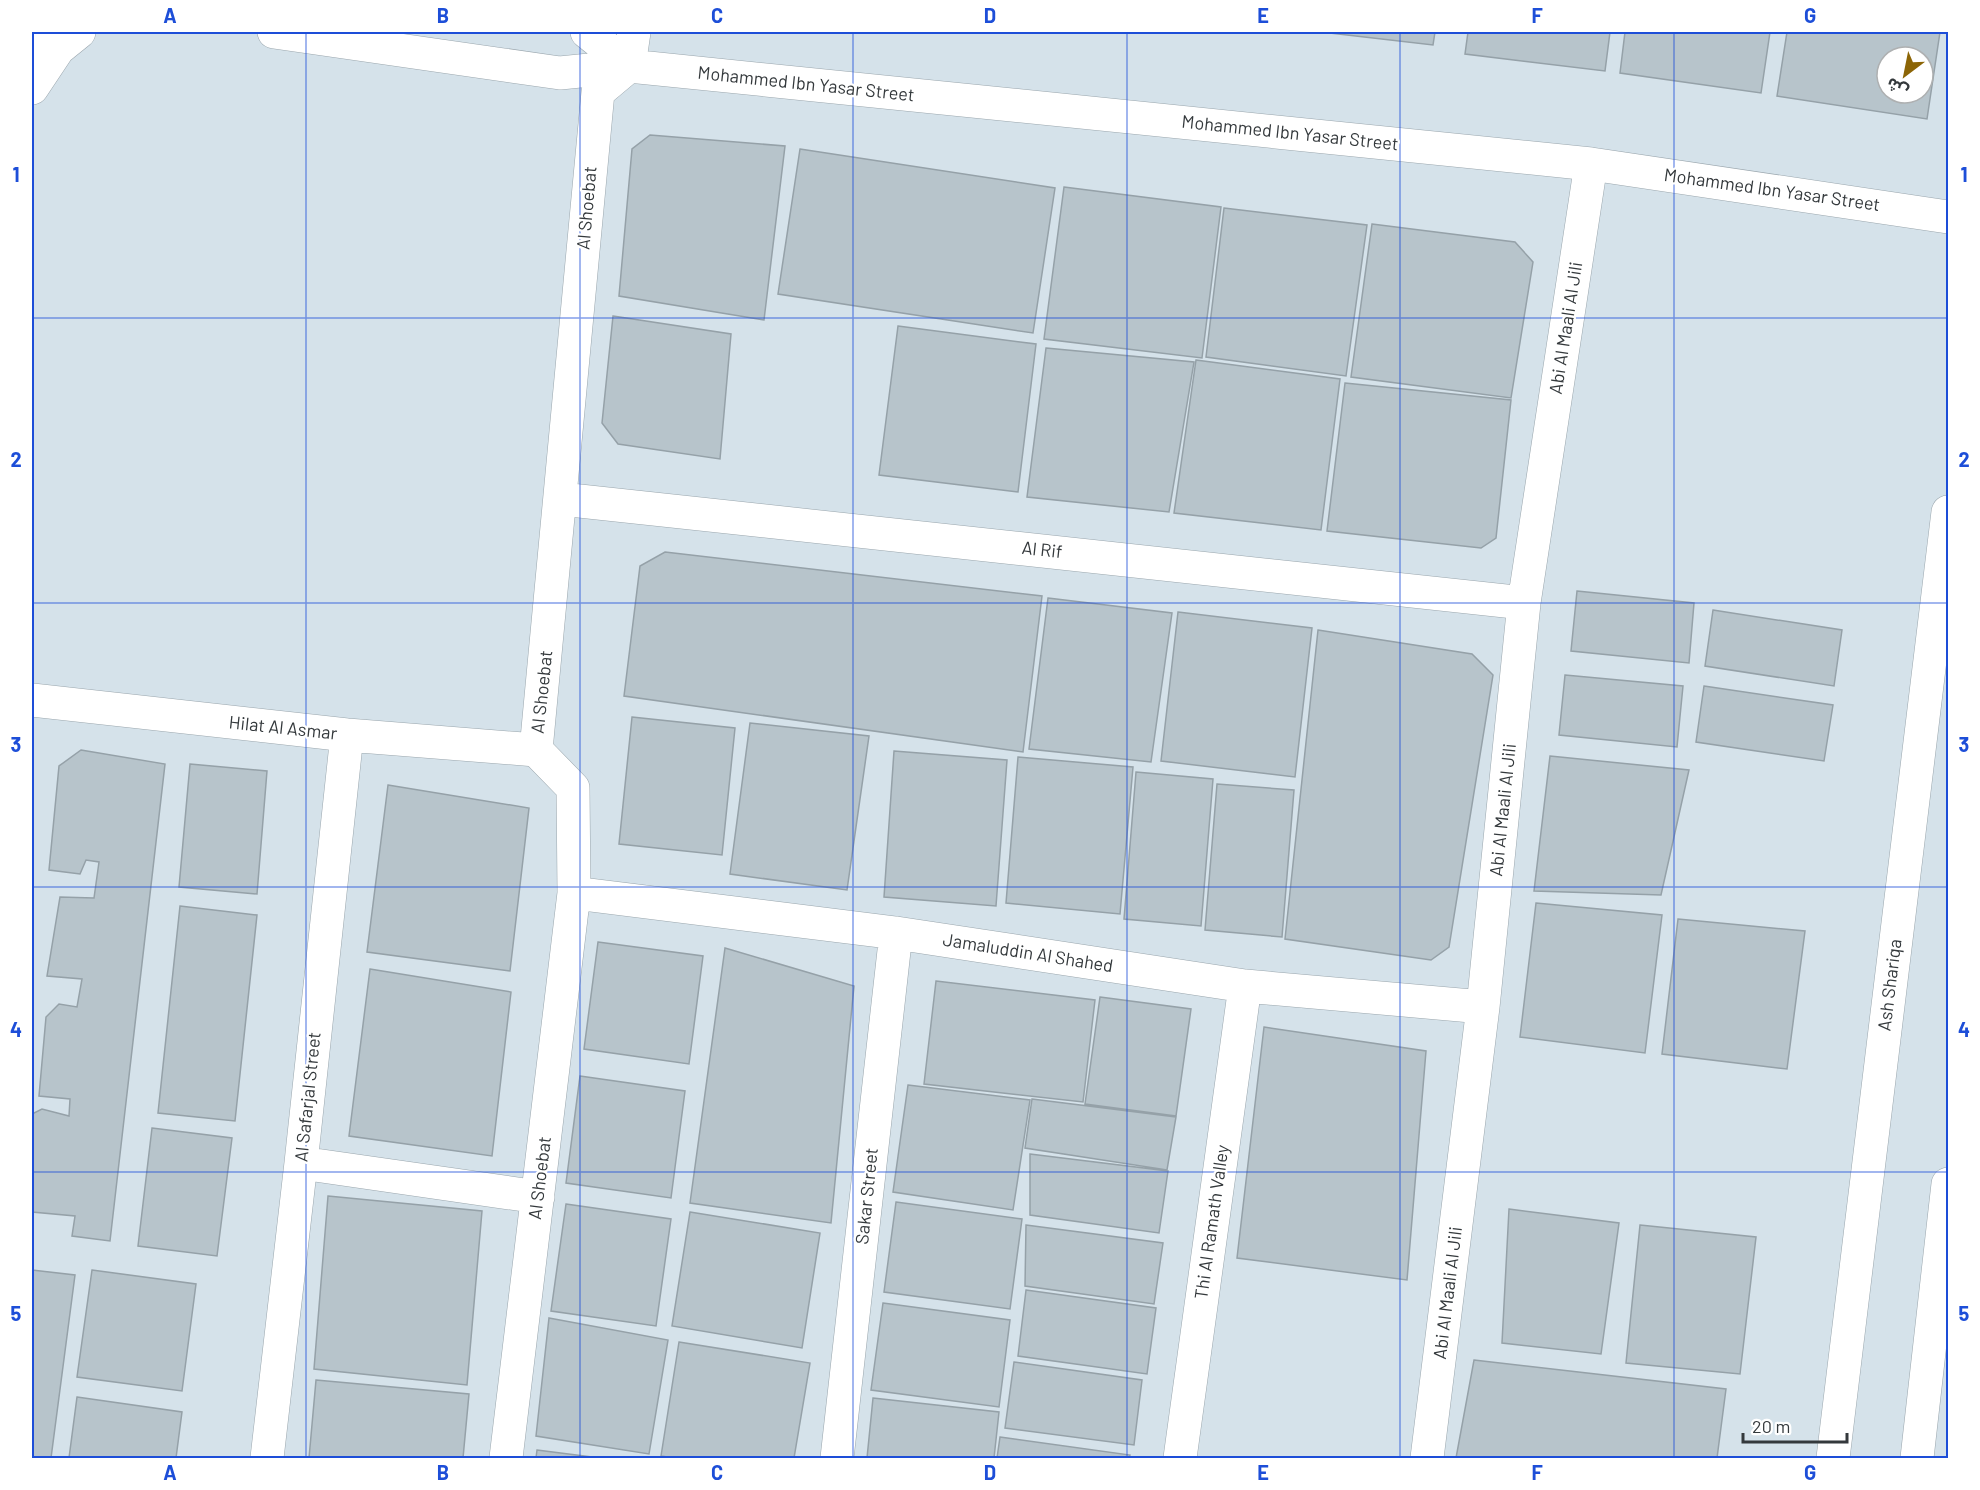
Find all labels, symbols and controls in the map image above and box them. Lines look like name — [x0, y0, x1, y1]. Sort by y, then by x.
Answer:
text: A — [163, 3, 177, 27]
text: B — [437, 3, 449, 27]
text: C — [711, 3, 723, 27]
text: D — [984, 3, 996, 27]
text: E — [1257, 3, 1269, 27]
text: F — [1531, 3, 1543, 27]
text: G — [1804, 3, 1816, 27]
north arrow — [1875, 45, 1935, 105]
street label: Mohammed Ibn Yasar Street — [697, 61, 916, 105]
text: ش — [1882, 73, 1912, 102]
street label: Mohammed Ibn Yasar Street — [1181, 110, 1400, 154]
text: 1 — [12, 162, 20, 186]
text: 1 — [1960, 162, 1968, 186]
street label: Mohammed Ibn Yasar Street — [1663, 163, 1882, 215]
street label: Al Shoebat — [571, 165, 601, 251]
street label: Abi Al Maali Al Jili — [1544, 260, 1586, 396]
text: 2 — [10, 447, 22, 471]
text: 2 — [1958, 447, 1970, 471]
street label: Al Rif — [1021, 536, 1063, 562]
street label: Al Shoebat — [526, 649, 556, 735]
street label: Hilat Al Asmar — [228, 710, 339, 744]
text: 3 — [11, 732, 21, 756]
text: 3 — [1959, 732, 1969, 756]
street label: Abi Al Maali Al Jili — [1484, 742, 1520, 877]
street label: Jamaluddin Al Shahed — [941, 928, 1115, 976]
street label: Ash Shariqa — [1872, 938, 1906, 1032]
text: 4 — [10, 1017, 22, 1041]
text: 4 — [1958, 1017, 1970, 1041]
street label: Al Safarjal Street — [289, 1031, 325, 1163]
street label: Al Shoebat — [523, 1135, 555, 1221]
street label: Thi Al Ramath Valley — [1189, 1143, 1233, 1301]
street label: Sakar Street — [850, 1146, 882, 1245]
street label: Abi Al Maali Al Jili — [1428, 1225, 1466, 1361]
text: 5 — [11, 1301, 22, 1325]
text: 5 — [1959, 1301, 1970, 1325]
scale bar — [1743, 1406, 1846, 1444]
text: 20 m — [1752, 1415, 1790, 1437]
text: A — [163, 1460, 177, 1484]
text: B — [437, 1460, 449, 1484]
text: C — [711, 1460, 723, 1484]
text: D — [984, 1460, 996, 1484]
text: E — [1257, 1460, 1269, 1484]
text: F — [1531, 1460, 1543, 1484]
text: G — [1804, 1460, 1816, 1484]

